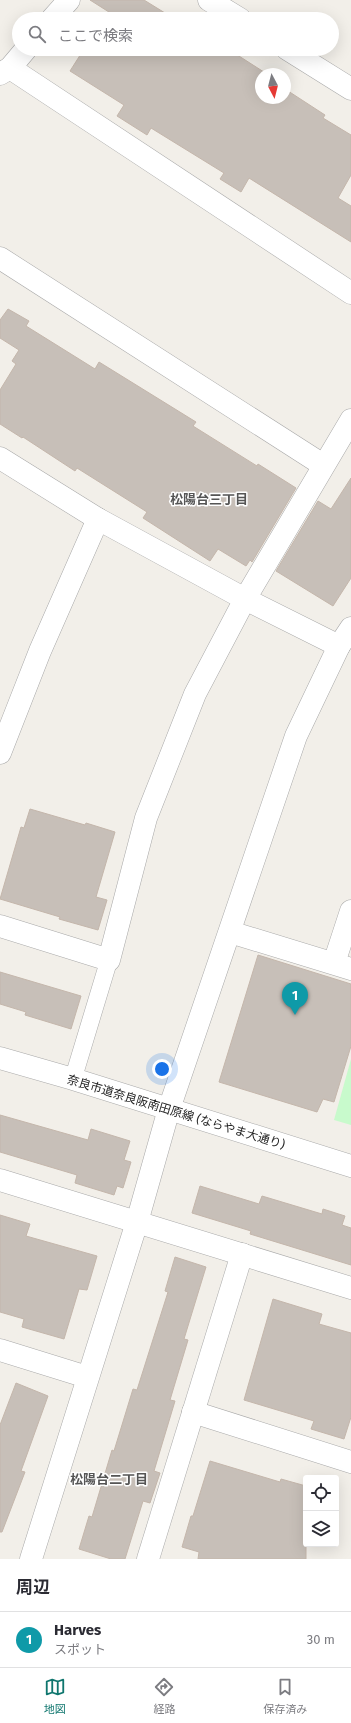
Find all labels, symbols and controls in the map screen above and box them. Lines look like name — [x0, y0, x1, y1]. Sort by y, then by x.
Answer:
search box — [12, 12, 339, 56]
icon: search — [26, 23, 48, 45]
text: ここで検索 — [58, 27, 133, 45]
north arrow — [255, 68, 291, 104]
district label: 松陽台三丁目 — [170, 492, 248, 507]
pin: 1 — [282, 982, 308, 1015]
your location — [152, 1059, 172, 1079]
street label: 奈良市道奈良阪南田原線 (ならやま大通り) — [65, 1072, 287, 1152]
district label: 松陽台二丁目 — [70, 1472, 148, 1487]
map controls — [303, 1475, 339, 1547]
button: locate — [303, 1475, 339, 1511]
button: layers — [303, 1511, 339, 1547]
text: 周辺 — [16, 1577, 50, 1598]
text: Harves — [54, 1621, 101, 1639]
text: 1 — [26, 1632, 32, 1647]
text: 30 m — [307, 1632, 335, 1647]
text: スポット — [54, 1642, 106, 1657]
tab: 地図 — [44, 1676, 66, 1716]
tab: 経路 — [153, 1676, 175, 1716]
tab: 保存済み — [263, 1676, 307, 1716]

